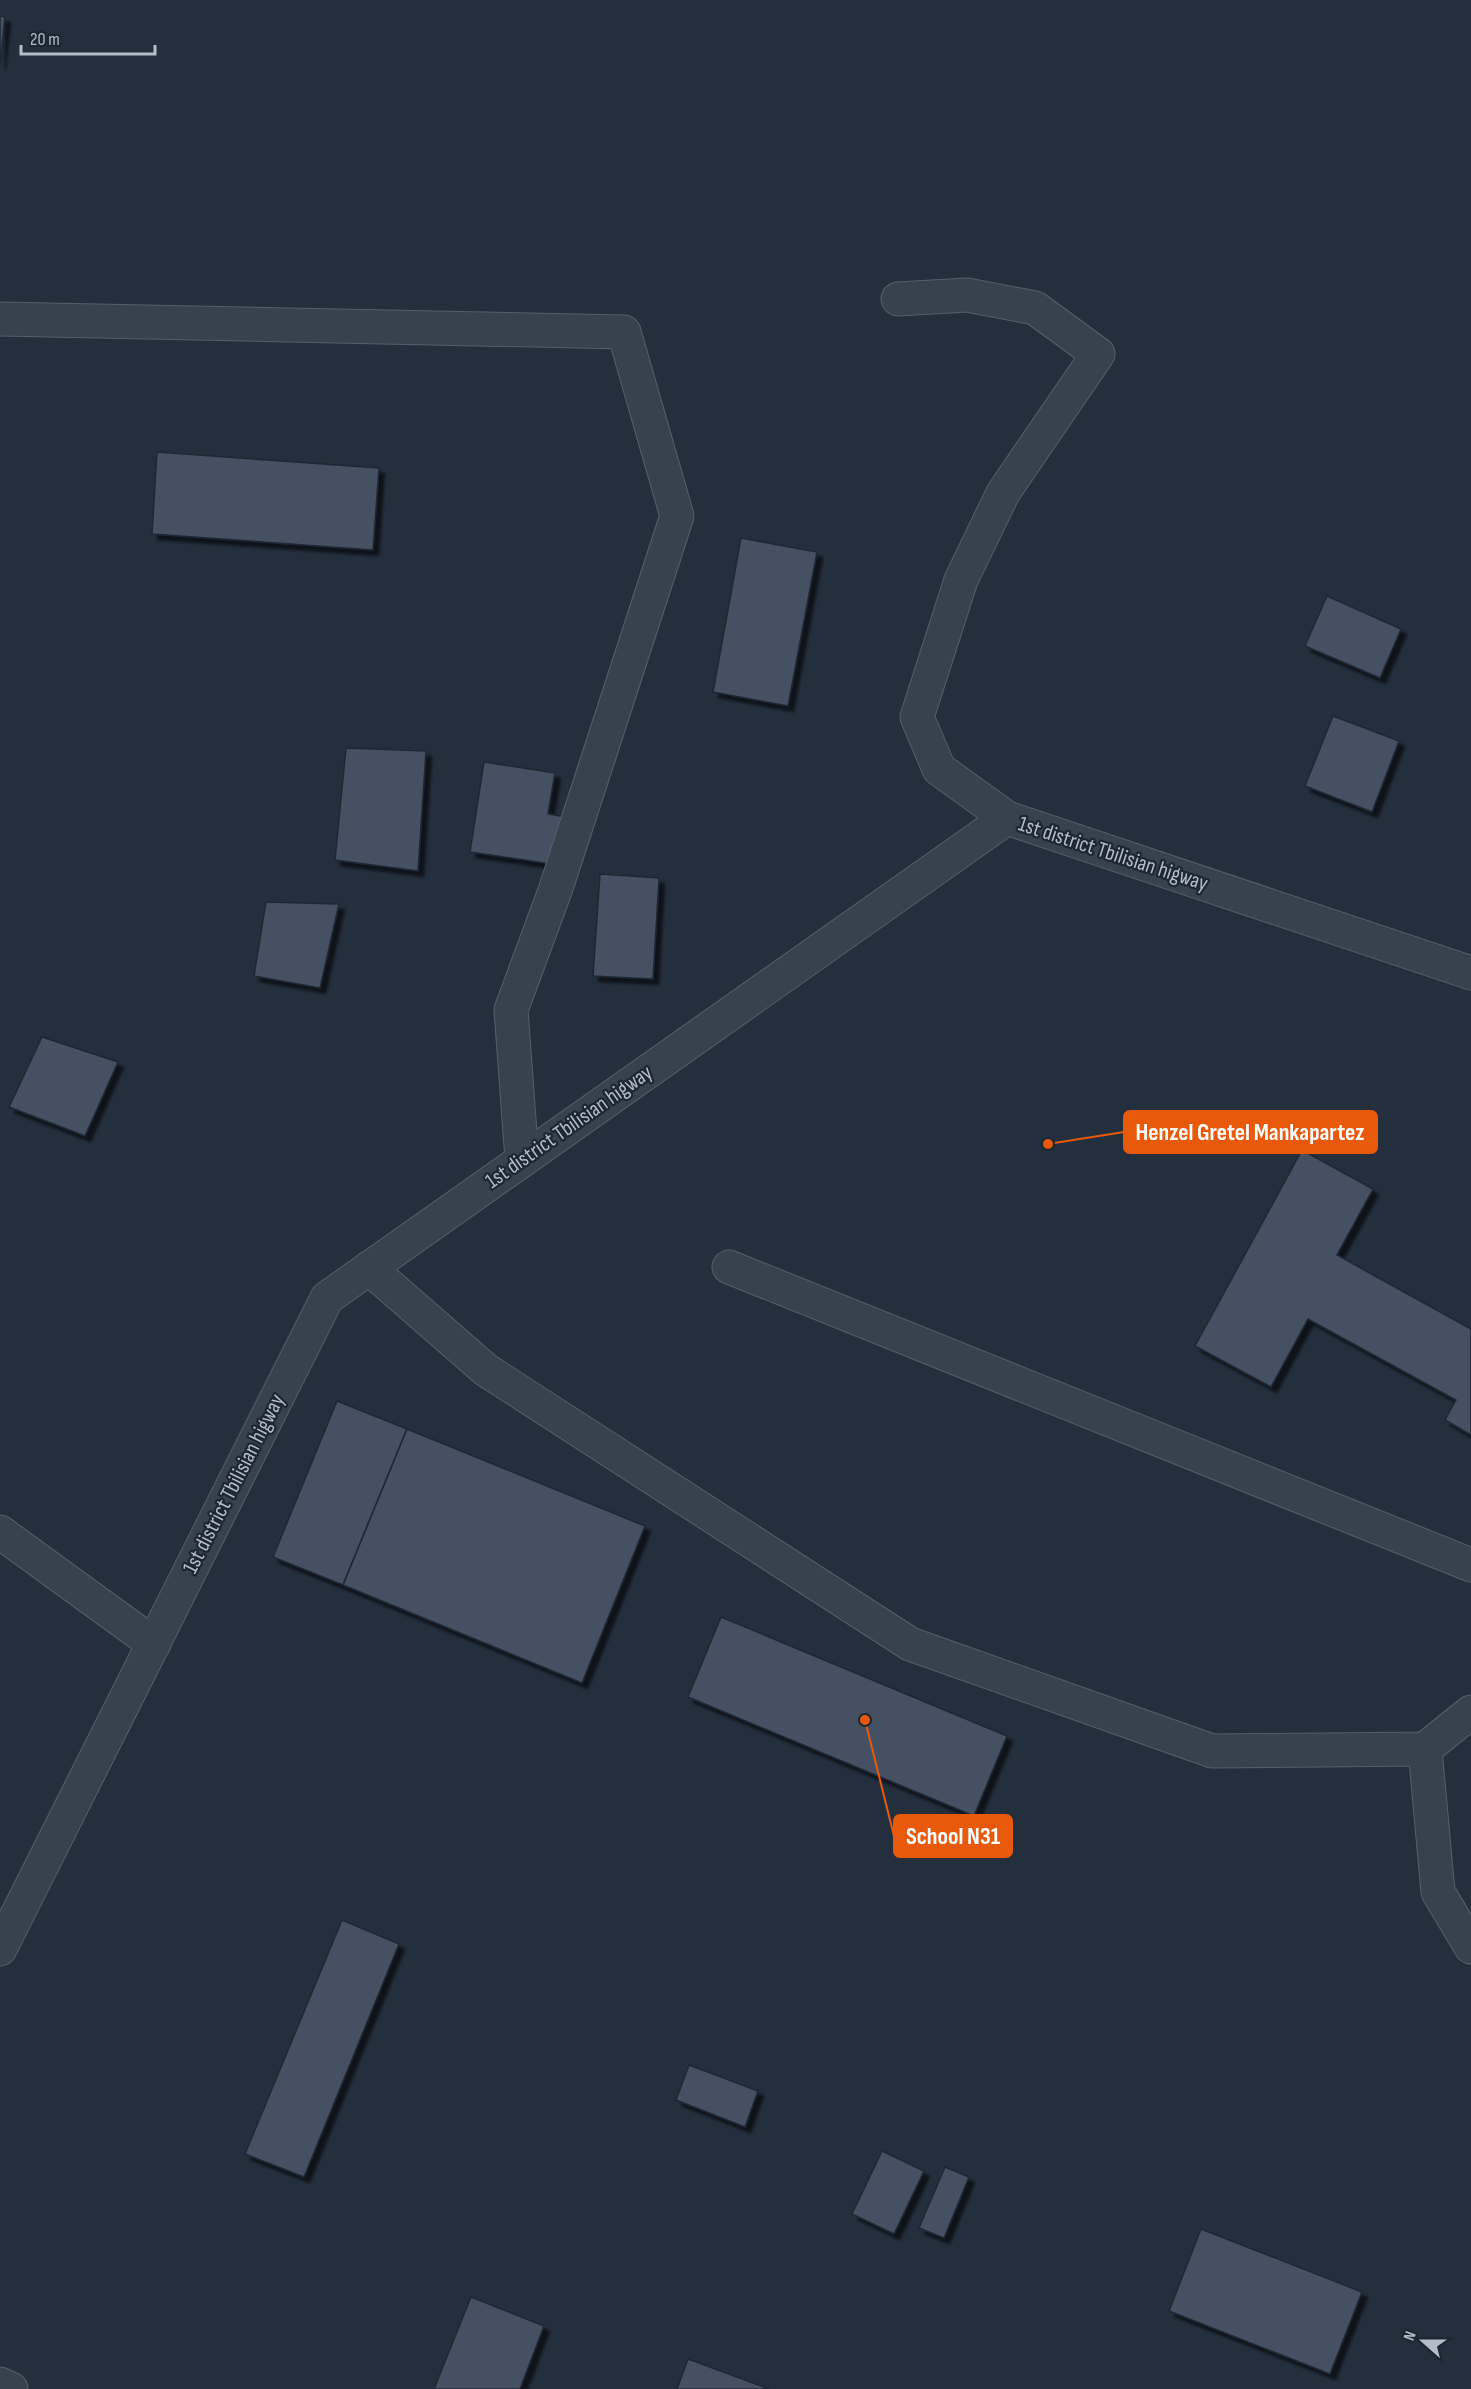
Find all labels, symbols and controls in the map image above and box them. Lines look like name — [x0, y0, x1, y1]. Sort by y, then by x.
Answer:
scale bar — [21, 18, 154, 56]
text: 20 m — [30, 29, 60, 50]
street label: 1st district Tbilisian higway — [1015, 811, 1212, 898]
street label: 1st district Tbilisian higway — [480, 1059, 658, 1195]
callout: Henzel Gretel Mankapartez — [1124, 1111, 1377, 1153]
text: Henzel Gretel Mankapartez — [1136, 1118, 1364, 1147]
street label: 1st district Tbilisian higway — [177, 1389, 291, 1578]
callout: School N31 — [894, 1815, 1012, 1857]
text: School N31 — [906, 1822, 1001, 1851]
north arrow — [1393, 2311, 1453, 2371]
text: N — [1400, 2329, 1421, 2344]

